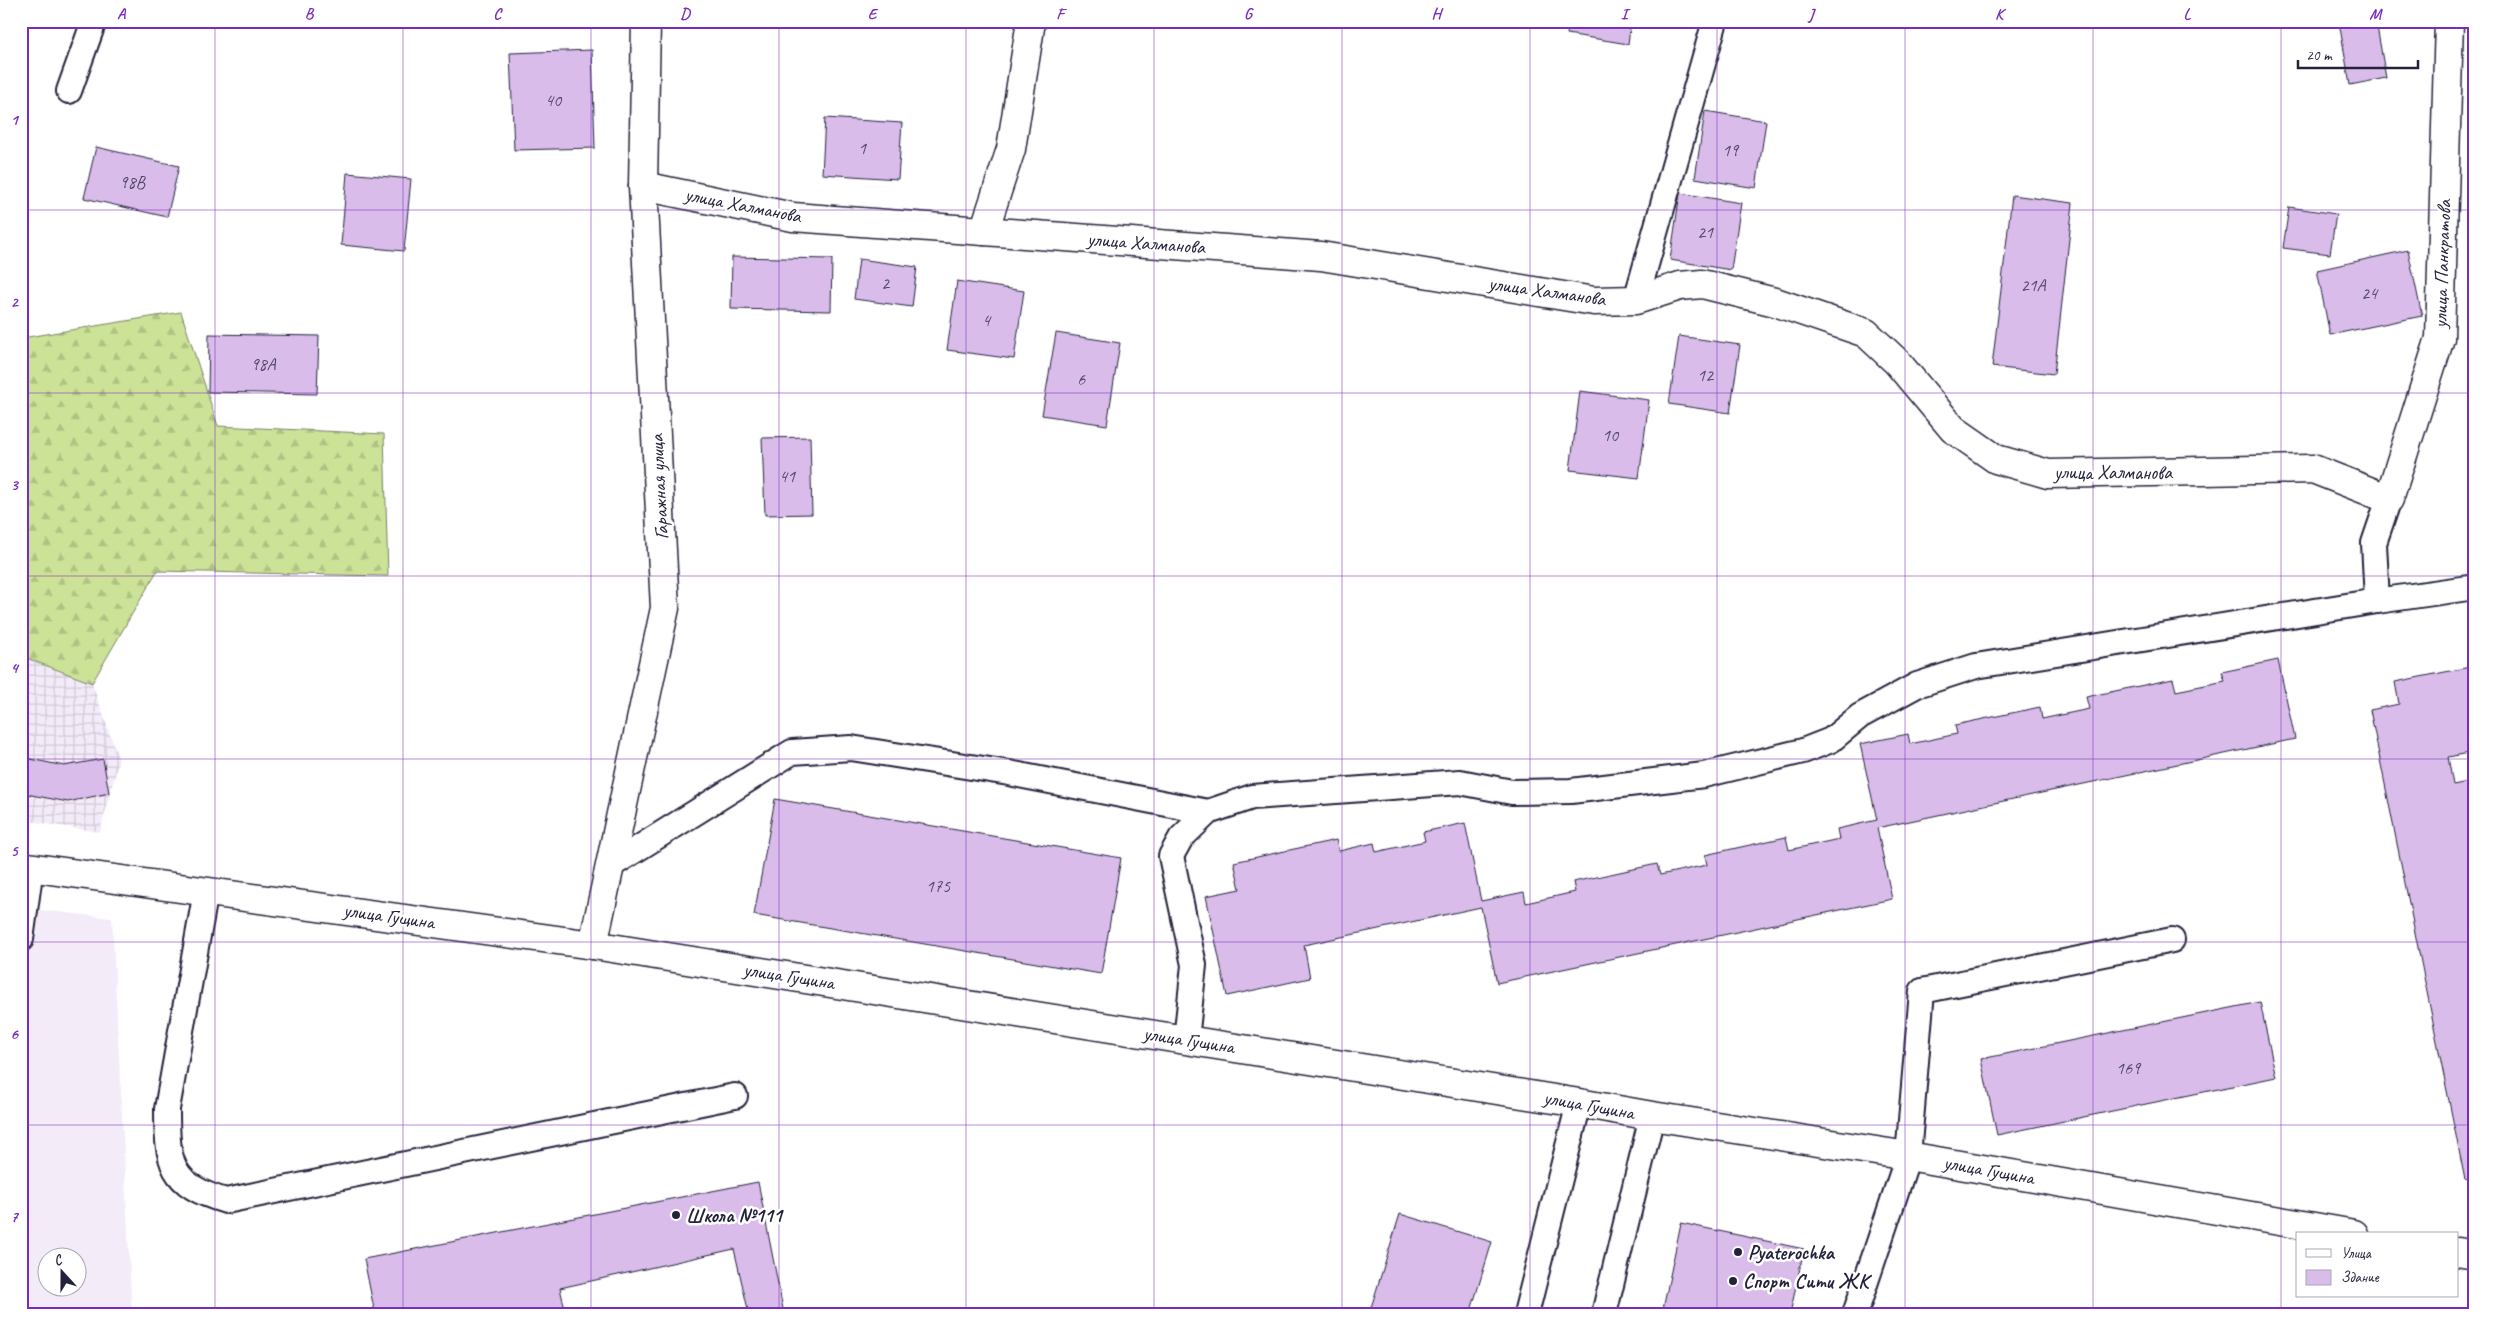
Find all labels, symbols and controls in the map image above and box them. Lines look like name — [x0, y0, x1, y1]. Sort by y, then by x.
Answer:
text: A — [117, 4, 127, 24]
text: B — [305, 4, 315, 24]
text: C — [493, 4, 503, 24]
text: D — [680, 4, 691, 24]
text: E — [868, 4, 879, 24]
text: F — [1056, 4, 1067, 24]
text: G — [1244, 4, 1254, 24]
text: H — [1431, 4, 1443, 24]
text: I — [1621, 4, 1631, 24]
text: J — [1807, 4, 1816, 24]
text: K — [1995, 4, 2007, 24]
text: L — [2184, 4, 2192, 24]
text: M — [2369, 4, 2383, 24]
scale bar — [2298, 38, 2418, 70]
text: 20 m — [2306, 46, 2333, 65]
house number: 40 — [545, 89, 563, 111]
text: 1 — [10, 110, 19, 130]
house number: 1 — [858, 137, 867, 159]
house number: 19 — [1722, 139, 1740, 161]
house number: 98В — [119, 171, 146, 193]
street label: улица Халманова — [682, 181, 804, 229]
street label: улица Панкратова — [2427, 198, 2457, 330]
house number: 21 — [1697, 221, 1714, 243]
street label: улица Халманова — [1085, 226, 1207, 260]
street label: улица Халманова — [1486, 270, 1608, 312]
house number: 2 — [881, 272, 891, 294]
house number: 21А — [2020, 274, 2047, 296]
house number: 24 — [2361, 282, 2379, 304]
text: 2 — [10, 292, 19, 312]
house number: 4 — [982, 309, 992, 331]
house number: 98А — [250, 353, 277, 375]
house number: 12 — [1697, 364, 1715, 386]
house number: 6 — [1077, 368, 1086, 390]
house number: 10 — [1602, 424, 1620, 446]
street label: Гаражная улица — [644, 433, 674, 540]
street label: улица Халманова — [2053, 460, 2173, 485]
house number: 41 — [779, 465, 796, 487]
text: 3 — [10, 475, 19, 495]
text: 4 — [10, 658, 19, 678]
text: 5 — [11, 841, 20, 861]
house number: 175 — [926, 875, 951, 897]
street label: улица Гущина — [341, 897, 438, 935]
street label: улица Гущина — [741, 956, 838, 996]
street label: улица Гущина — [1141, 1020, 1238, 1060]
text: 6 — [10, 1024, 19, 1044]
house number: 169 — [2116, 1057, 2142, 1079]
street label: улица Гущина — [1541, 1085, 1638, 1126]
street label: улица Гущина — [1941, 1150, 2038, 1191]
place label: Школа №111 — [686, 1203, 784, 1228]
text: 7 — [10, 1207, 19, 1227]
marker: Школа №111 — [670, 1209, 682, 1221]
legend — [2296, 1232, 2458, 1298]
place label: Pyaterochka — [1748, 1240, 1836, 1265]
text: Улица — [2341, 1244, 2372, 1263]
marker: Pyaterochka — [1732, 1246, 1744, 1258]
north arrow — [38, 1248, 88, 1298]
text: С — [51, 1250, 66, 1269]
text: Здание — [2341, 1268, 2380, 1287]
place label: Спорт Сити ЖК — [1743, 1269, 1872, 1294]
marker: Спорт Сити ЖК — [1727, 1275, 1739, 1287]

